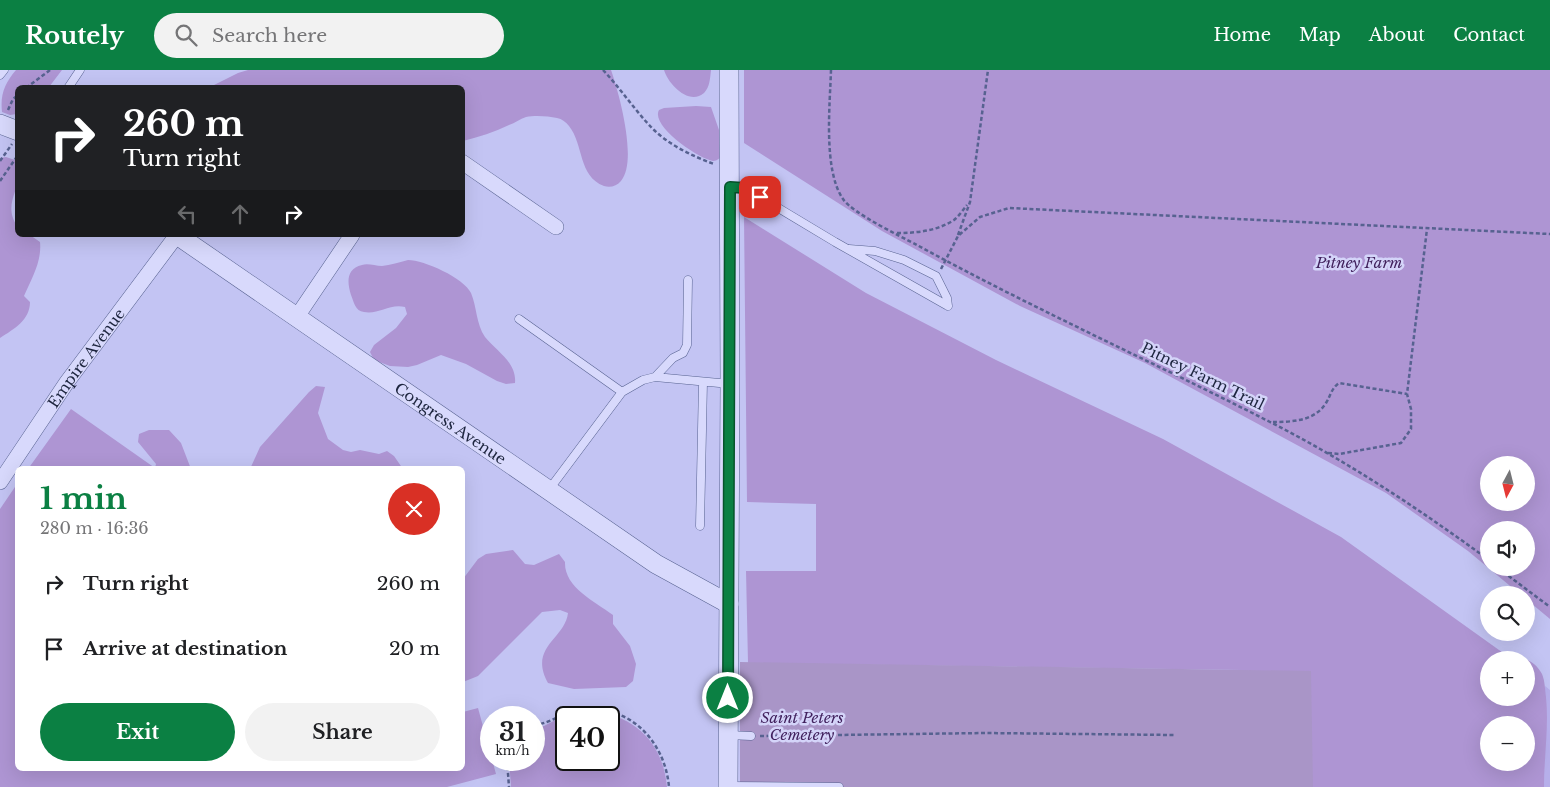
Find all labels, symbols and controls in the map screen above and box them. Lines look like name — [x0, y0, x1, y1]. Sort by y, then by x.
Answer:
search box — [154, 13, 504, 58]
text: Routely — [25, 21, 124, 50]
icon: search — [172, 21, 200, 49]
text: Search here — [212, 24, 327, 47]
text: Home — [1213, 24, 1271, 46]
text: Map — [1299, 24, 1341, 46]
text: About — [1369, 24, 1425, 46]
text: Contact — [1453, 24, 1525, 46]
text: 260 m — [123, 102, 244, 145]
icon: right — [40, 105, 105, 170]
text: Turn right — [123, 145, 241, 172]
pin — [739, 176, 781, 218]
icon: arrive — [746, 183, 774, 211]
icon: left — [173, 200, 201, 228]
icon: ahead — [226, 200, 254, 228]
icon: right — [279, 200, 307, 228]
park label: Pitney Farm — [1315, 253, 1402, 272]
street label: Empire Avenue — [43, 304, 129, 411]
street label: Pitney Farm Trail — [1138, 338, 1268, 414]
street label: Congress Avenue — [391, 378, 510, 468]
north arrow — [1480, 456, 1535, 511]
map controls — [1480, 456, 1535, 771]
text: 1 min — [40, 480, 127, 517]
button: close — [388, 483, 440, 535]
text: 280 m · 16:36 — [40, 518, 149, 538]
button: sound — [1480, 521, 1535, 576]
icon: right — [40, 570, 68, 598]
text: Turn right — [83, 572, 189, 595]
text: 260 m — [377, 572, 440, 595]
button: search — [1480, 586, 1535, 641]
icon: arrive — [40, 635, 68, 663]
text: Arrive at destination — [83, 637, 287, 660]
text: 20 m — [389, 637, 440, 660]
button: + — [1480, 651, 1535, 706]
position arrow — [701, 671, 753, 723]
button: Exit — [40, 703, 235, 761]
button: Share — [245, 703, 440, 761]
speed limit sign: 40 — [555, 706, 620, 771]
park label: Saint Peters Cemetery — [761, 708, 844, 744]
button: − — [1480, 716, 1535, 771]
text: 31 — [499, 717, 526, 748]
text: km/h — [495, 743, 530, 758]

